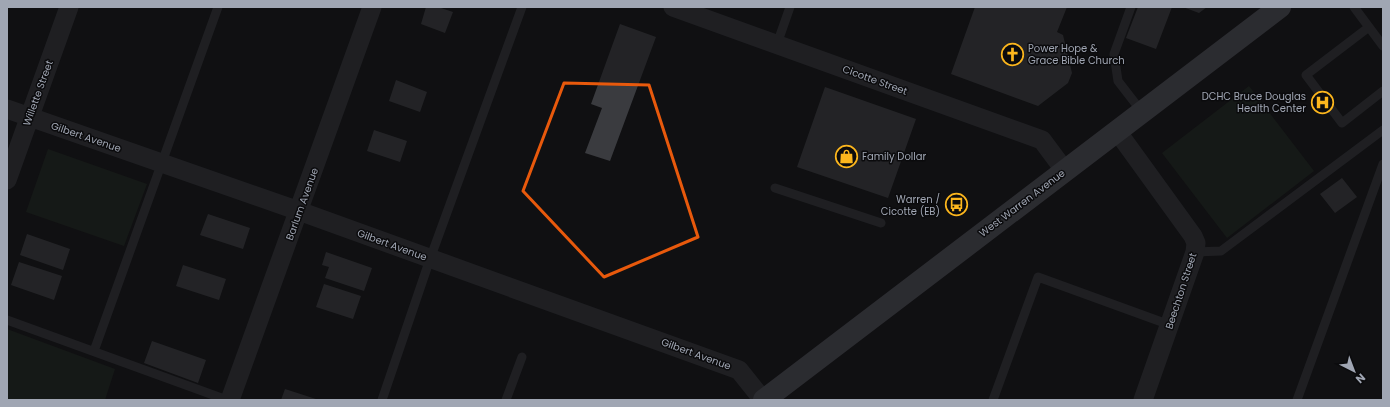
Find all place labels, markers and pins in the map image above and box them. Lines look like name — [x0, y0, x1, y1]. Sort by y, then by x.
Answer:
church icon: Power Hope & Grace Bible Church — [1000, 41, 1026, 67]
place label: Power Hope & Grace Bible Church — [1028, 41, 1125, 68]
place label: DCHC Bruce Douglas Health Center — [1202, 89, 1306, 116]
hospital icon: DCHC Bruce Douglas Health Center — [1309, 89, 1335, 115]
shop icon: Family Dollar — [834, 143, 860, 169]
place label: Family Dollar — [862, 149, 926, 164]
place label: Warren / Cicotte (EB) — [881, 192, 940, 219]
bus stop icon: Warren / Cicotte (EB) — [943, 192, 969, 218]

